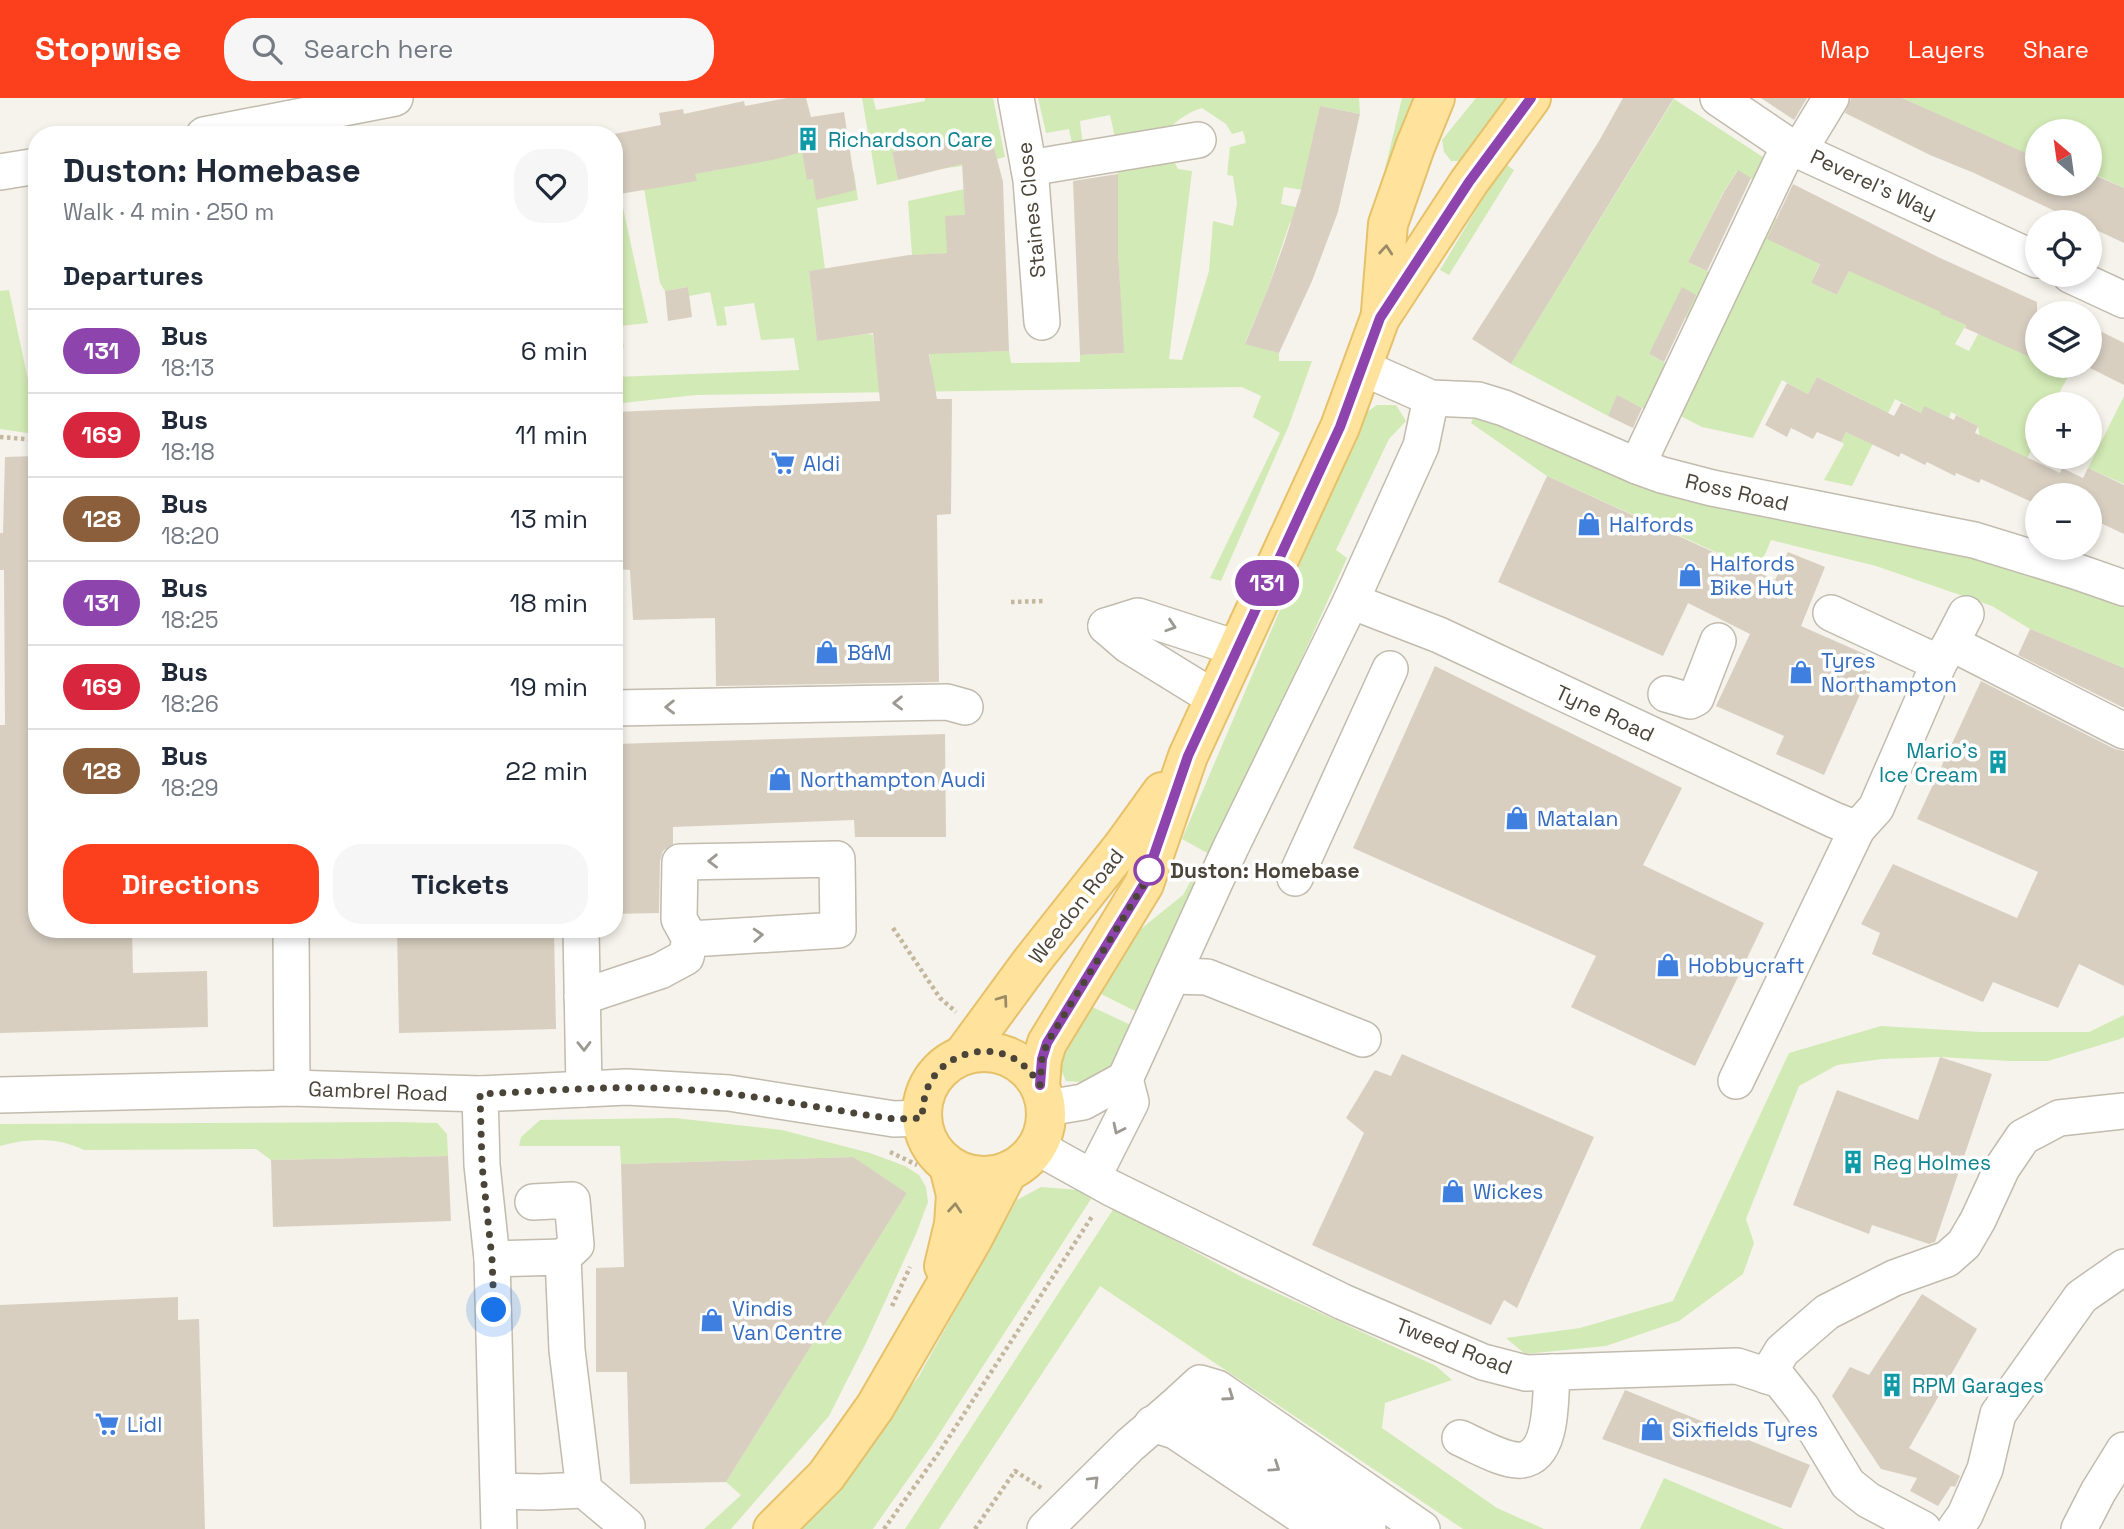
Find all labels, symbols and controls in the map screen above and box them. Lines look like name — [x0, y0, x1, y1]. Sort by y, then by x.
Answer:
search box — [224, 18, 714, 81]
text: Stopwise — [35, 28, 182, 70]
icon: search — [248, 30, 286, 68]
text: Search here — [304, 32, 453, 66]
text: Map — [1820, 34, 1870, 65]
text: Layers — [1908, 34, 1985, 65]
text: Share — [2023, 34, 2089, 65]
north arrow — [2025, 119, 2102, 196]
map controls — [2025, 119, 2102, 560]
building icon: Richardson Care — [794, 125, 822, 153]
place label: Richardson Care — [828, 126, 993, 153]
street label: Staines Close — [1010, 141, 1052, 279]
street label: Peverel's Way — [1806, 143, 1942, 225]
button: heart — [514, 149, 588, 223]
text: Duston: Homebase — [63, 150, 361, 192]
text: Walk · 4 min · 250 m — [63, 197, 274, 227]
button: locate — [2025, 210, 2102, 287]
one-way arrow — [1378, 244, 1393, 255]
text: Departures — [63, 259, 204, 293]
button: layers — [2025, 301, 2102, 378]
text: Bus — [161, 319, 208, 353]
text: 6 min — [521, 334, 588, 368]
text: 131 — [84, 335, 119, 366]
text: 18:13 — [161, 353, 214, 383]
button: + — [2025, 392, 2102, 469]
text: Bus — [161, 403, 208, 437]
text: 11 min — [515, 418, 588, 452]
text: 169 — [81, 419, 122, 450]
text: 18:18 — [161, 437, 215, 467]
supermarket icon: Aldi — [769, 449, 797, 477]
place label: Aldi — [803, 450, 840, 477]
street label: Ross Road — [1683, 467, 1791, 517]
button: − — [2025, 483, 2102, 560]
text: Bus — [161, 487, 208, 521]
text: 13 min — [510, 502, 588, 536]
text: 128 — [82, 503, 121, 534]
shop icon: Halfords — [1575, 510, 1603, 538]
place label: Halfords — [1609, 511, 1694, 538]
text: 18:20 — [161, 521, 219, 551]
place label: Halfords Bike Hut — [1710, 550, 1795, 601]
line badge: 131 — [1227, 560, 1307, 606]
shop icon: Halfords Bike Hut — [1676, 561, 1704, 589]
text: 131 — [1249, 567, 1285, 598]
text: Bus — [161, 571, 208, 605]
text: 18 min — [510, 586, 588, 620]
text: 131 — [84, 587, 119, 618]
text: 18:25 — [161, 605, 218, 635]
one-way arrow — [1164, 618, 1176, 633]
shop icon: B&M — [813, 638, 841, 666]
place label: B&M — [847, 639, 892, 666]
place label: Tyres Northampton — [1821, 647, 1957, 698]
text: Bus — [161, 655, 208, 689]
shop icon: Tyres Northampton — [1787, 658, 1815, 686]
text: 19 min — [510, 670, 588, 704]
text: 169 — [81, 671, 122, 702]
street label: Tyne Road — [1551, 678, 1659, 748]
text: 18:26 — [161, 689, 219, 719]
one-way arrow — [892, 695, 903, 710]
one-way arrow — [665, 699, 675, 715]
place label: Mario's Ice Cream — [1879, 737, 1978, 788]
text: Bus — [161, 739, 208, 773]
building icon: Mario's Ice Cream — [1984, 748, 2012, 776]
text: 22 min — [505, 754, 588, 788]
text: 128 — [82, 755, 121, 786]
shop icon: Northampton Audi — [766, 765, 794, 793]
place label: Northampton Audi — [800, 766, 986, 793]
text: 18:29 — [161, 773, 219, 803]
shop icon: Matalan — [1503, 804, 1531, 832]
place label: Matalan — [1537, 805, 1618, 832]
street label: Weedon Road — [1022, 843, 1130, 969]
button: Directions — [63, 844, 319, 924]
button: Tickets — [333, 844, 588, 924]
one-way arrow — [707, 853, 717, 869]
marker: Duston: Homebase — [1134, 855, 1164, 885]
place label: Duston: Homebase — [1170, 857, 1360, 884]
one-way arrow — [752, 928, 763, 943]
shop icon: Hobbycraft — [1654, 951, 1682, 979]
place label: Hobbycraft — [1688, 952, 1805, 979]
one-way arrow — [995, 995, 1007, 1008]
one-way arrow — [576, 1041, 591, 1052]
street label: Gambrel Road — [308, 1075, 448, 1107]
one-way arrow — [1112, 1122, 1126, 1134]
building icon: Reg Holmes — [1839, 1148, 1867, 1176]
place label: Reg Holmes — [1873, 1149, 1991, 1176]
shop icon: Wickes — [1439, 1177, 1467, 1205]
place label: Wickes — [1473, 1178, 1543, 1205]
one-way arrow — [947, 1202, 962, 1213]
your location — [476, 1292, 511, 1327]
place label: Vindis Van Centre — [732, 1295, 843, 1346]
shop icon: Vindis Van Centre — [698, 1306, 726, 1334]
street label: Tweed Road — [1392, 1311, 1516, 1381]
building icon: RPM Garages — [1878, 1371, 1906, 1399]
place label: RPM Garages — [1912, 1372, 2044, 1399]
one-way arrow — [1221, 1388, 1234, 1400]
supermarket icon: Lidl — [93, 1410, 121, 1438]
place label: Lidl — [127, 1411, 162, 1438]
shop icon: Sixfields Tyres — [1638, 1415, 1666, 1443]
place label: Sixfields Tyres — [1672, 1416, 1818, 1443]
one-way arrow — [1267, 1458, 1280, 1471]
one-way arrow — [1086, 1477, 1098, 1489]

